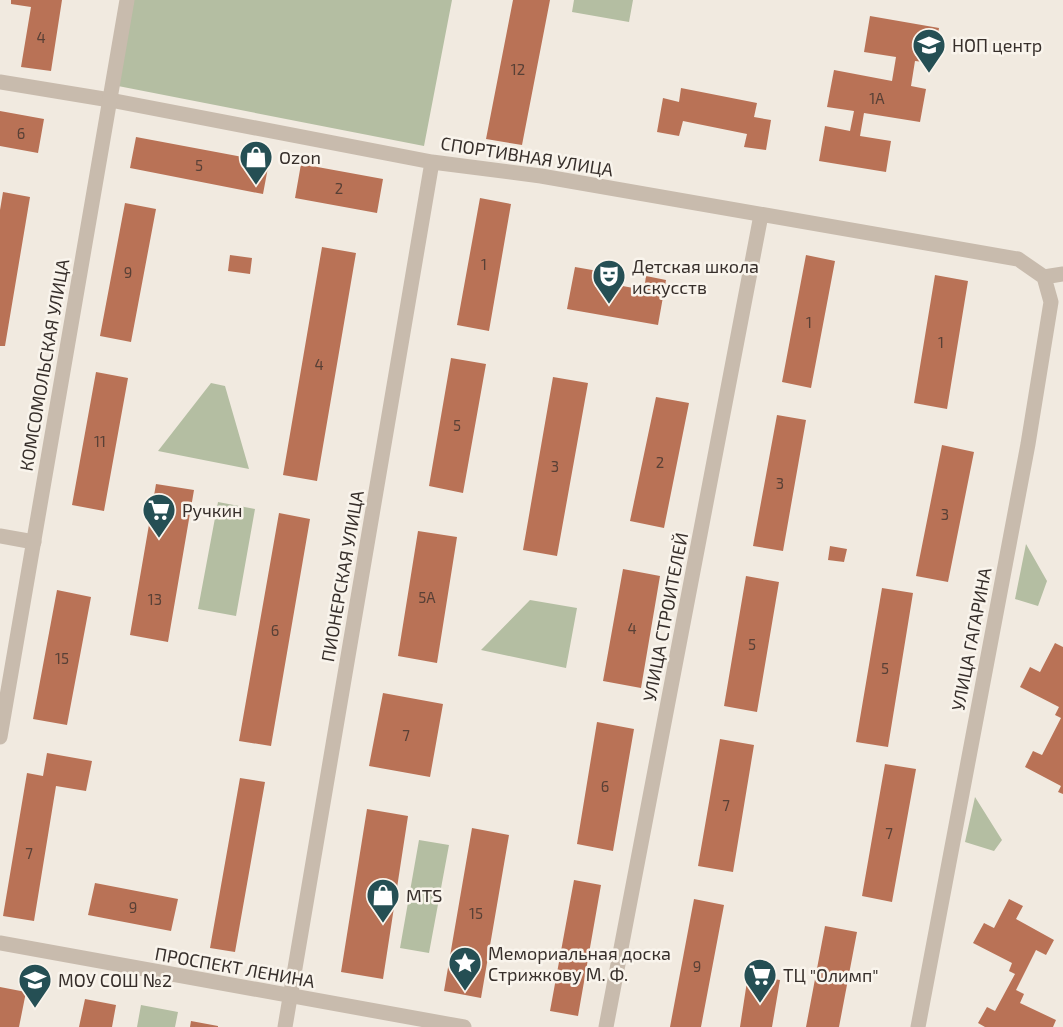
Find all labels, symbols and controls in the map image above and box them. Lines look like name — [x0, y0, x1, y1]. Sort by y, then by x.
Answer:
school or university icon: НОП центр — [911, 27, 947, 74]
house number: 4 — [36, 28, 46, 46]
place label: НОП центр — [952, 34, 1042, 56]
house number: 12 — [511, 60, 525, 78]
house number: 1А — [869, 89, 885, 107]
house number: 6 — [17, 124, 25, 142]
street label: СПОРТИВНАЯ УЛИЦА — [439, 131, 616, 181]
shop icon: Ozon — [238, 139, 274, 186]
place label: Ozon — [279, 146, 321, 168]
house number: 5 — [195, 156, 203, 174]
house number: 2 — [335, 179, 343, 197]
house number: 1 — [481, 255, 487, 273]
place label: Детская школа искусств — [632, 255, 759, 298]
street label: КОМСОМОЛЬСКАЯ УЛИЦА — [14, 256, 74, 473]
theatre icon: Детская школа искусств — [591, 258, 627, 305]
house number: 9 — [124, 263, 132, 281]
house number: 1 — [806, 313, 812, 331]
house number: 1 — [938, 333, 944, 351]
house number: 4 — [314, 355, 324, 373]
house number: 5 — [453, 416, 461, 434]
house number: 11 — [94, 432, 106, 450]
house number: 2 — [656, 453, 664, 471]
house number: 3 — [551, 457, 559, 475]
house number: 3 — [776, 474, 784, 492]
street label: ПИОНЕРСКАЯ УЛИЦА — [316, 488, 368, 663]
supermarket icon: Ручкин — [141, 492, 177, 539]
place label: Ручкин — [182, 499, 242, 521]
house number: 3 — [941, 505, 949, 523]
street label: УЛИЦА СТРОИТЕЛЕЙ — [638, 531, 692, 703]
street label: УЛИЦА ГАГАРИНА — [946, 565, 996, 713]
house number: 5А — [418, 588, 436, 606]
house number: 13 — [148, 590, 162, 608]
house number: 4 — [627, 619, 637, 637]
house number: 6 — [271, 621, 279, 639]
house number: 5 — [748, 635, 756, 653]
house number: 15 — [55, 649, 69, 667]
house number: 5 — [881, 659, 889, 677]
house number: 7 — [402, 726, 410, 744]
house number: 6 — [601, 777, 609, 795]
house number: 7 — [722, 796, 730, 814]
house number: 7 — [885, 824, 893, 842]
house number: 7 — [25, 844, 33, 862]
shop icon: MTS — [365, 877, 401, 924]
place label: MTS — [406, 884, 442, 906]
house number: 9 — [129, 898, 137, 916]
house number: 15 — [469, 904, 483, 922]
street label: ПРОСПЕКТ ЛЕНИНА — [153, 942, 317, 992]
place label: Мемориальная доска Стрижкову М. Ф. — [488, 942, 671, 985]
place icon: Мемориальная доска Стрижкову М. Ф. — [447, 945, 483, 992]
house number: 9 — [693, 957, 701, 975]
supermarket icon: ТЦ "Олимп" — [742, 957, 778, 1004]
school or university icon: МОУ СОШ №2 — [17, 962, 53, 1009]
place label: ТЦ "Олимп" — [783, 964, 879, 986]
place label: МОУ СОШ №2 — [58, 969, 172, 991]

